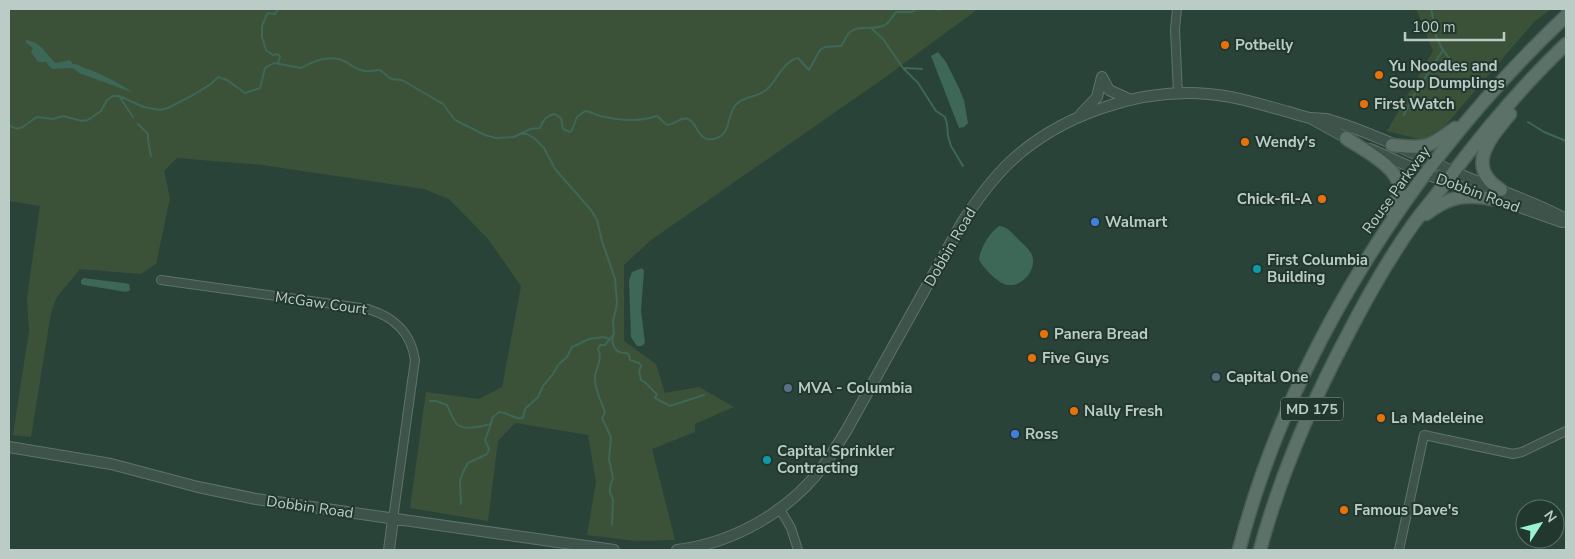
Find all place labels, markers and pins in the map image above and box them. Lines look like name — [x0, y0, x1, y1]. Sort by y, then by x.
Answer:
place label: Potbelly — [1235, 35, 1293, 55]
marker: Potbelly — [1219, 39, 1231, 51]
place label: Yu Noodles and Soup Dumplings — [1388, 56, 1505, 93]
marker: Yu Noodles and Soup Dumplings — [1373, 69, 1385, 81]
place label: First Watch — [1374, 94, 1455, 114]
marker: First Watch — [1358, 98, 1370, 110]
place label: Wendy's — [1255, 132, 1316, 152]
marker: Wendy's — [1239, 136, 1251, 148]
place label: Chick-fil-A — [1237, 189, 1313, 209]
marker: Chick-fil-A — [1316, 193, 1328, 205]
place label: Walmart — [1105, 212, 1167, 232]
marker: Walmart — [1089, 216, 1101, 228]
place label: First Columbia Building — [1267, 250, 1368, 287]
marker: First Columbia Building — [1251, 263, 1263, 275]
place label: Panera Bread — [1054, 324, 1148, 344]
marker: Panera Bread — [1038, 328, 1050, 340]
place label: Five Guys — [1042, 348, 1109, 368]
marker: Five Guys — [1026, 352, 1038, 364]
place label: Capital One — [1226, 367, 1308, 387]
marker: Capital One — [1210, 371, 1222, 383]
place label: MVA - Columbia — [798, 378, 913, 398]
marker: MVA - Columbia — [782, 382, 794, 394]
place label: Nally Fresh — [1084, 401, 1163, 421]
marker: Nally Fresh — [1068, 405, 1080, 417]
place label: La Madeleine — [1391, 408, 1484, 428]
marker: La Madeleine — [1375, 412, 1387, 424]
place label: Ross — [1025, 424, 1058, 444]
marker: Ross — [1009, 428, 1021, 440]
place label: Capital Sprinkler Contracting — [777, 441, 895, 478]
marker: Capital Sprinkler Contracting — [761, 454, 773, 466]
place label: Famous Dave's — [1354, 500, 1459, 520]
marker: Famous Dave's — [1338, 504, 1350, 516]

